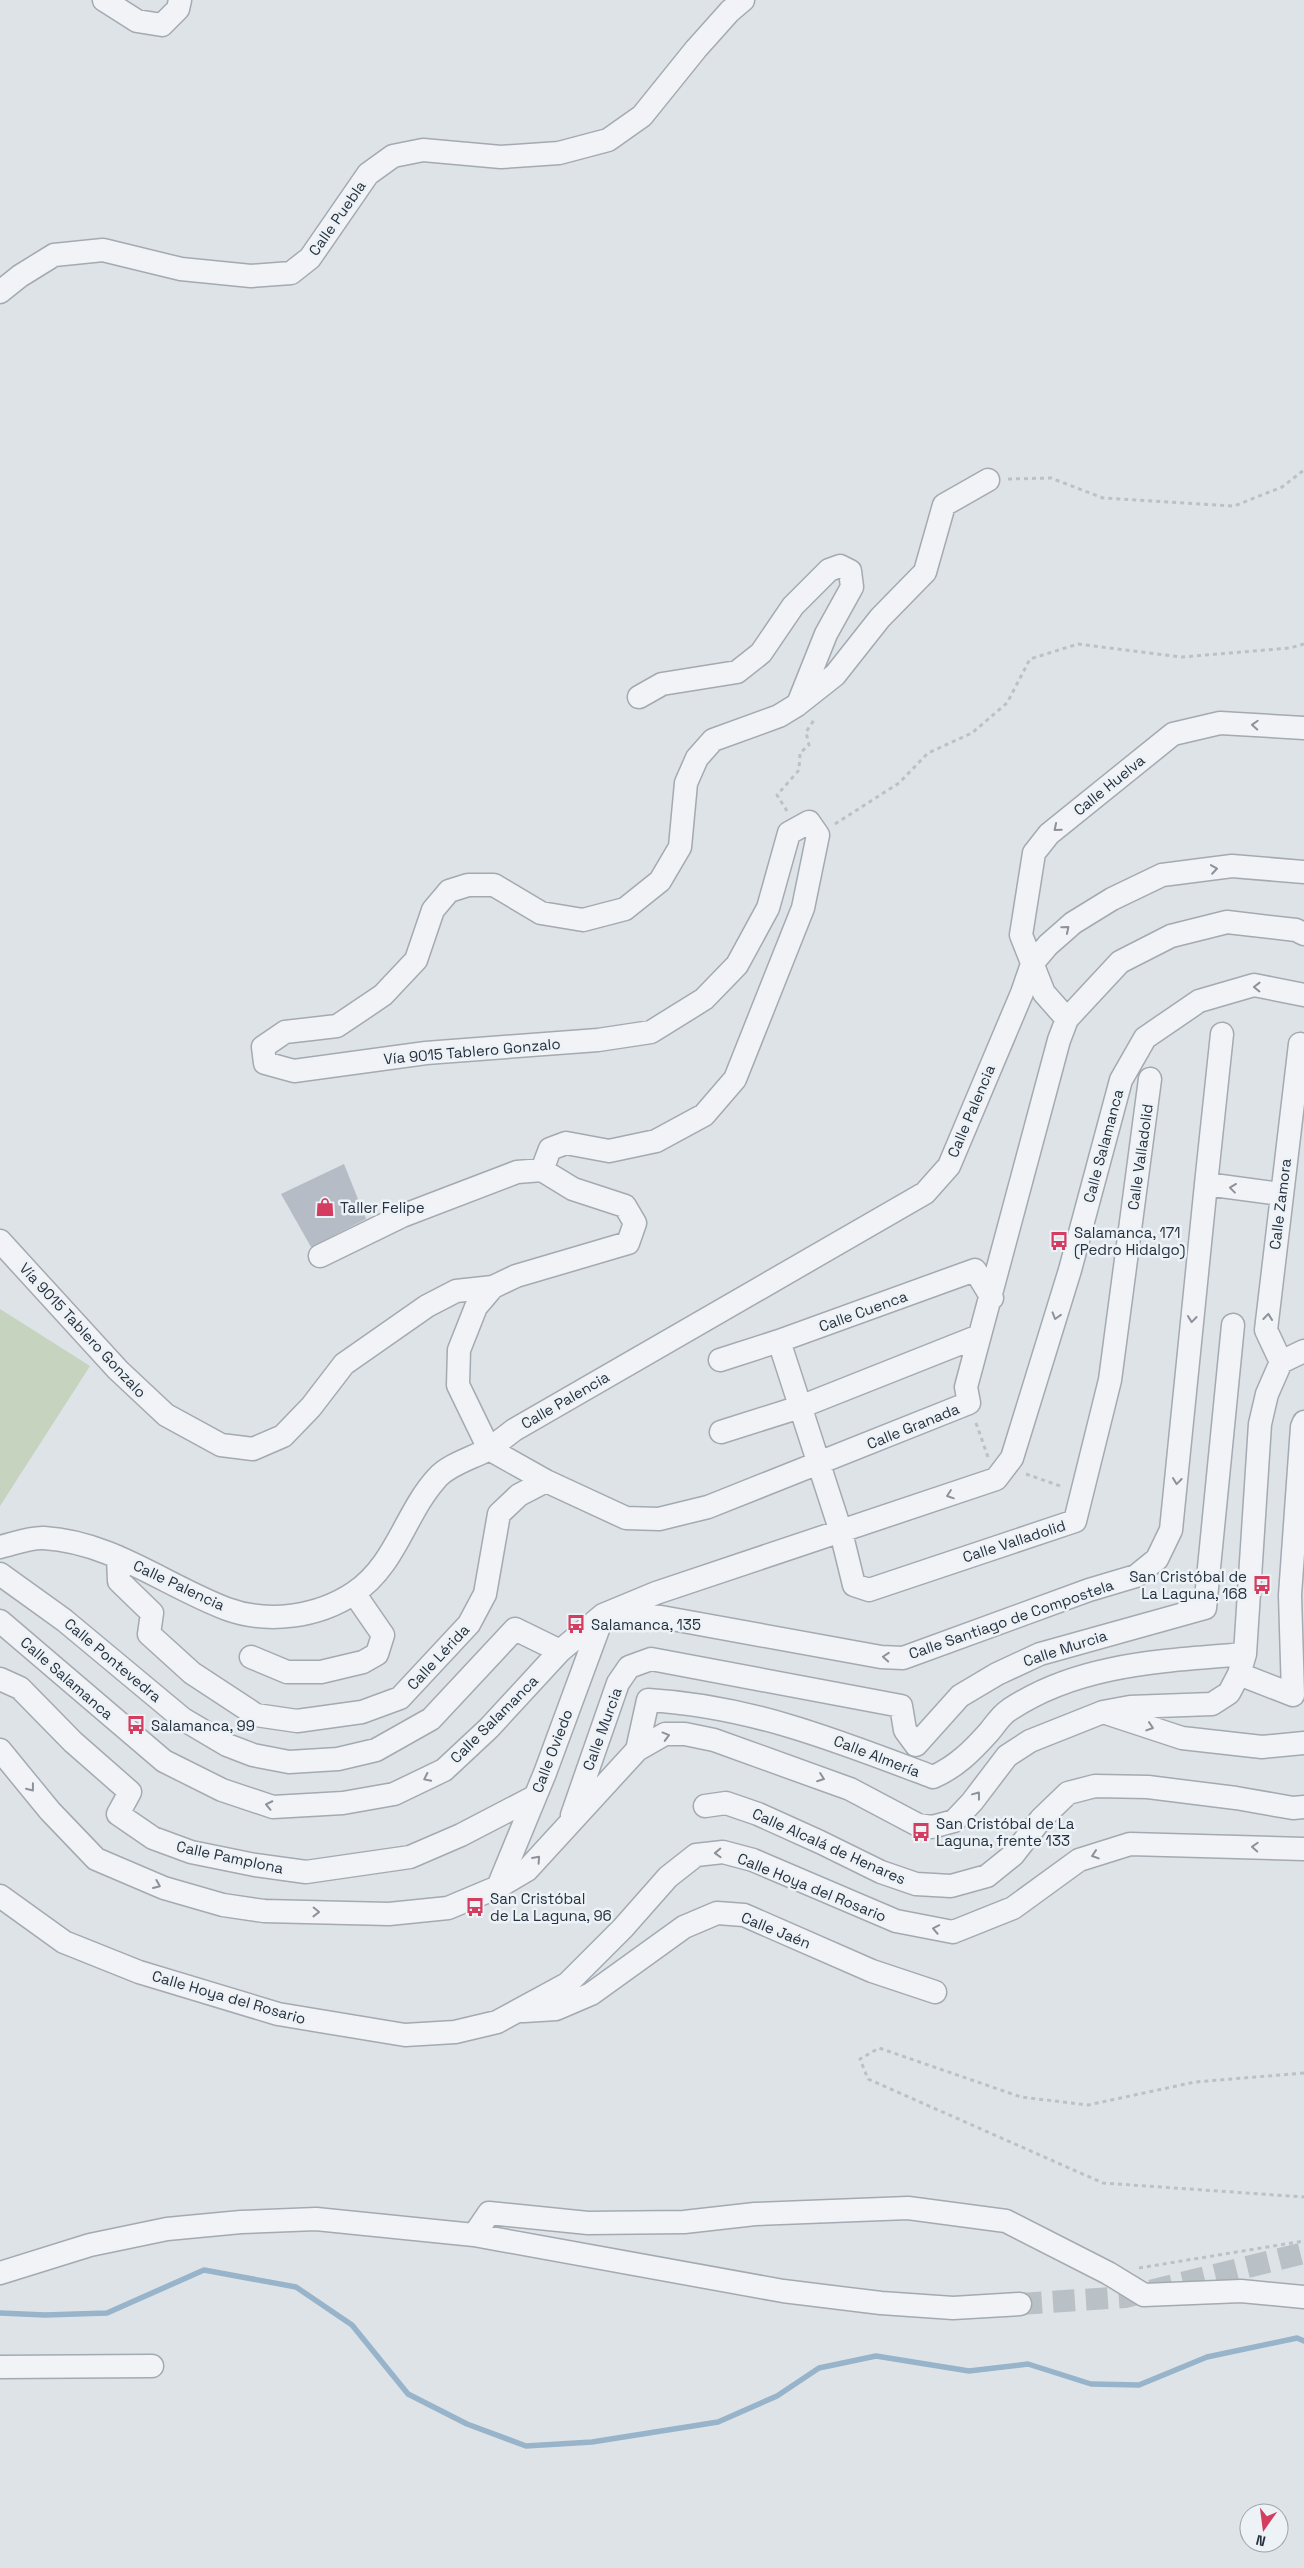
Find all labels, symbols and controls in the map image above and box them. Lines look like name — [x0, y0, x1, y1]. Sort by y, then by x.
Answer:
street label: Calle Puebla — [304, 176, 370, 259]
one-way arrow — [1251, 720, 1259, 731]
street label: Calle Huelva — [1069, 750, 1149, 820]
one-way arrow — [1054, 822, 1063, 830]
one-way arrow — [1210, 864, 1218, 875]
one-way arrow — [1060, 927, 1069, 935]
one-way arrow — [1252, 982, 1260, 992]
street label: Vía 9015 Tablero Gonzalo — [383, 1034, 561, 1068]
street label: Calle Palencia — [943, 1061, 999, 1160]
street label: Calle Salamanca — [1079, 1087, 1127, 1205]
street label: Calle Valladolid — [1123, 1103, 1157, 1211]
street label: Calle Zamora — [1265, 1157, 1295, 1251]
one-way arrow — [1228, 1183, 1236, 1194]
shop icon: Taller Felipe — [314, 1196, 336, 1218]
place label: Taller Felipe — [340, 1198, 425, 1217]
place label: Salamanca, 171 (Pedro Hidalgo) — [1074, 1223, 1185, 1260]
bus stop icon: Salamanca, 171 (Pedro Hidalgo) — [1048, 1230, 1070, 1252]
street label: Vía 9015 Tablero Gonzalo — [16, 1259, 150, 1401]
street label: Calle Cuenca — [816, 1286, 910, 1336]
one-way arrow — [1052, 1312, 1062, 1320]
one-way arrow — [1262, 1313, 1273, 1321]
one-way arrow — [1187, 1316, 1198, 1324]
street label: Calle Palencia — [517, 1367, 613, 1433]
street label: Calle Granada — [864, 1399, 962, 1453]
one-way arrow — [1172, 1477, 1183, 1485]
one-way arrow — [946, 1489, 955, 1499]
street label: Calle Valladolid — [960, 1515, 1068, 1567]
street label: Calle Palencia — [130, 1556, 228, 1615]
place label: San Cristóbal de La Laguna, 168 — [1129, 1567, 1247, 1603]
bus stop icon: San Cristóbal de La Laguna, 168 — [1251, 1574, 1273, 1596]
street label: Calle Santiago de Compostela — [906, 1575, 1116, 1663]
bus stop icon: Salamanca, 135 — [565, 1613, 587, 1635]
street label: Calle Pontevedra — [61, 1614, 166, 1706]
place label: Salamanca, 135 — [591, 1615, 701, 1634]
street label: Calle Lérida — [403, 1620, 473, 1694]
street label: Calle Murcia — [1021, 1625, 1110, 1671]
street label: Calle Salamanca — [17, 1633, 118, 1724]
one-way arrow — [882, 1651, 890, 1662]
street label: Calle Salamanca — [446, 1671, 542, 1767]
street label: Calle Murcia — [578, 1684, 626, 1773]
street label: Calle Oviedo — [527, 1707, 577, 1795]
bus stop icon: Salamanca, 99 — [125, 1714, 147, 1736]
place label: Salamanca, 99 — [151, 1716, 255, 1735]
one-way arrow — [1145, 1721, 1153, 1731]
street label: Calle Almería — [831, 1731, 923, 1781]
one-way arrow — [661, 1732, 670, 1742]
one-way arrow — [423, 1772, 432, 1782]
one-way arrow — [816, 1772, 824, 1782]
one-way arrow — [25, 1782, 34, 1791]
one-way arrow — [972, 1792, 980, 1801]
one-way arrow — [265, 1800, 274, 1810]
street label: Calle Alcalá de Henares — [749, 1804, 909, 1888]
place label: San Cristóbal de La Laguna, frente 133 — [936, 1814, 1075, 1850]
bus stop icon: San Cristóbal de La Laguna, frente 133 — [910, 1821, 932, 1843]
street label: Calle Pamplona — [175, 1836, 286, 1878]
one-way arrow — [1251, 1841, 1259, 1852]
one-way arrow — [713, 1847, 721, 1858]
street label: Calle Hoya del Rosario — [735, 1848, 889, 1926]
one-way arrow — [1091, 1849, 1099, 1859]
one-way arrow — [531, 1855, 540, 1864]
one-way arrow — [152, 1878, 161, 1889]
place label: San Cristóbal de La Laguna, 96 — [490, 1889, 612, 1925]
bus stop icon: San Cristóbal de La Laguna, 96 — [464, 1896, 486, 1918]
one-way arrow — [312, 1907, 320, 1917]
street label: Calle Jaén — [738, 1907, 814, 1953]
one-way arrow — [932, 1924, 940, 1935]
street label: Calle Hoya del Rosario — [150, 1966, 308, 2028]
north arrow — [1239, 2503, 1289, 2553]
text: N — [1254, 2531, 1268, 2550]

